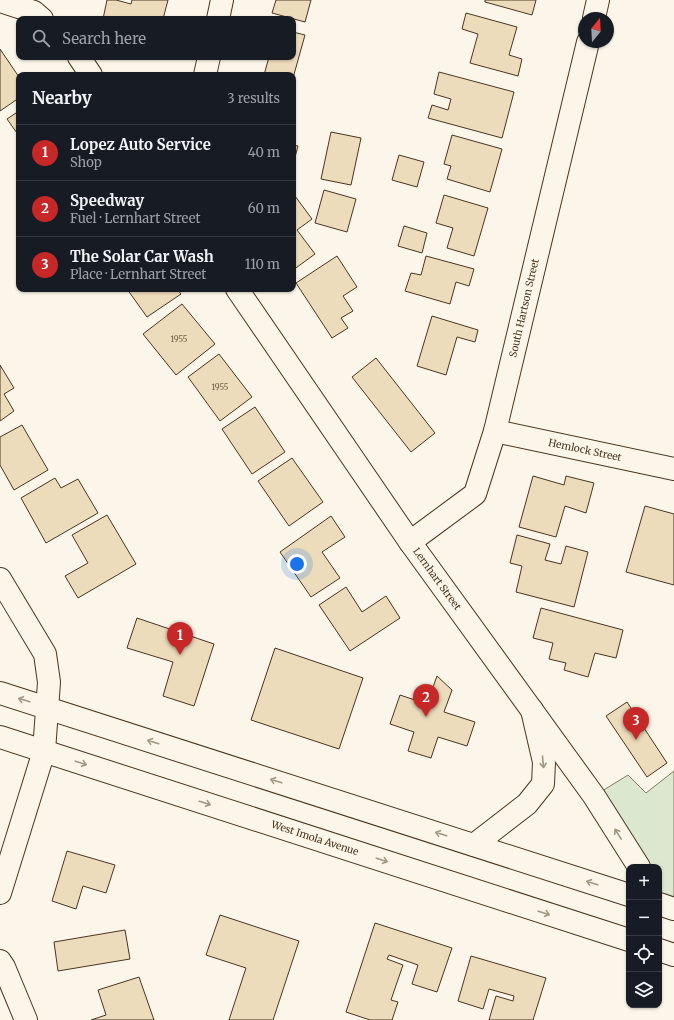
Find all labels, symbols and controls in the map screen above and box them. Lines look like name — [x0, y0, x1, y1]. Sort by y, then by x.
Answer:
north arrow — [578, 12, 614, 48]
search box — [16, 16, 296, 60]
icon: search — [30, 27, 52, 49]
text: Search here — [62, 29, 146, 48]
text: Nearby — [32, 87, 92, 109]
text: 3 results — [227, 90, 280, 107]
text: Lopez Auto Service — [70, 135, 211, 154]
text: 1 — [42, 144, 48, 161]
text: 40 m — [248, 144, 280, 161]
text: Shop — [70, 154, 102, 171]
text: Speedway — [70, 191, 144, 210]
text: 2 — [41, 200, 49, 217]
text: 60 m — [248, 200, 280, 217]
text: Fuel · Lernhart Street — [70, 210, 200, 227]
text: The Solar Car Wash — [70, 247, 214, 266]
text: 3 — [41, 256, 49, 273]
text: 110 m — [245, 256, 280, 273]
street label: South Hartson Street — [506, 257, 542, 359]
text: Place · Lernhart Street — [70, 266, 206, 283]
house number: 1955 — [171, 334, 188, 344]
house number: 1955 — [212, 382, 229, 392]
street label: Hemlock Street — [547, 436, 623, 464]
street label: Lernhart Street — [410, 545, 464, 613]
your location — [287, 554, 307, 574]
pin: 1 — [167, 622, 193, 655]
pin: 2 — [413, 684, 439, 717]
one-way arrow — [18, 696, 31, 703]
pin: 3 — [623, 707, 649, 740]
one-way arrow — [147, 737, 159, 745]
one-way arrow — [539, 755, 546, 768]
one-way arrow — [75, 760, 88, 767]
one-way arrow — [270, 777, 283, 784]
one-way arrow — [198, 800, 211, 807]
street label: West Imola Avenue — [269, 817, 360, 858]
one-way arrow — [614, 829, 622, 840]
one-way arrow — [435, 830, 448, 837]
one-way arrow — [375, 857, 388, 864]
map controls — [626, 864, 662, 1008]
button: + — [626, 864, 662, 900]
one-way arrow — [586, 878, 598, 886]
button: − — [626, 900, 662, 936]
one-way arrow — [537, 909, 549, 917]
button: locate — [626, 936, 662, 972]
button: layers — [626, 972, 662, 1008]

